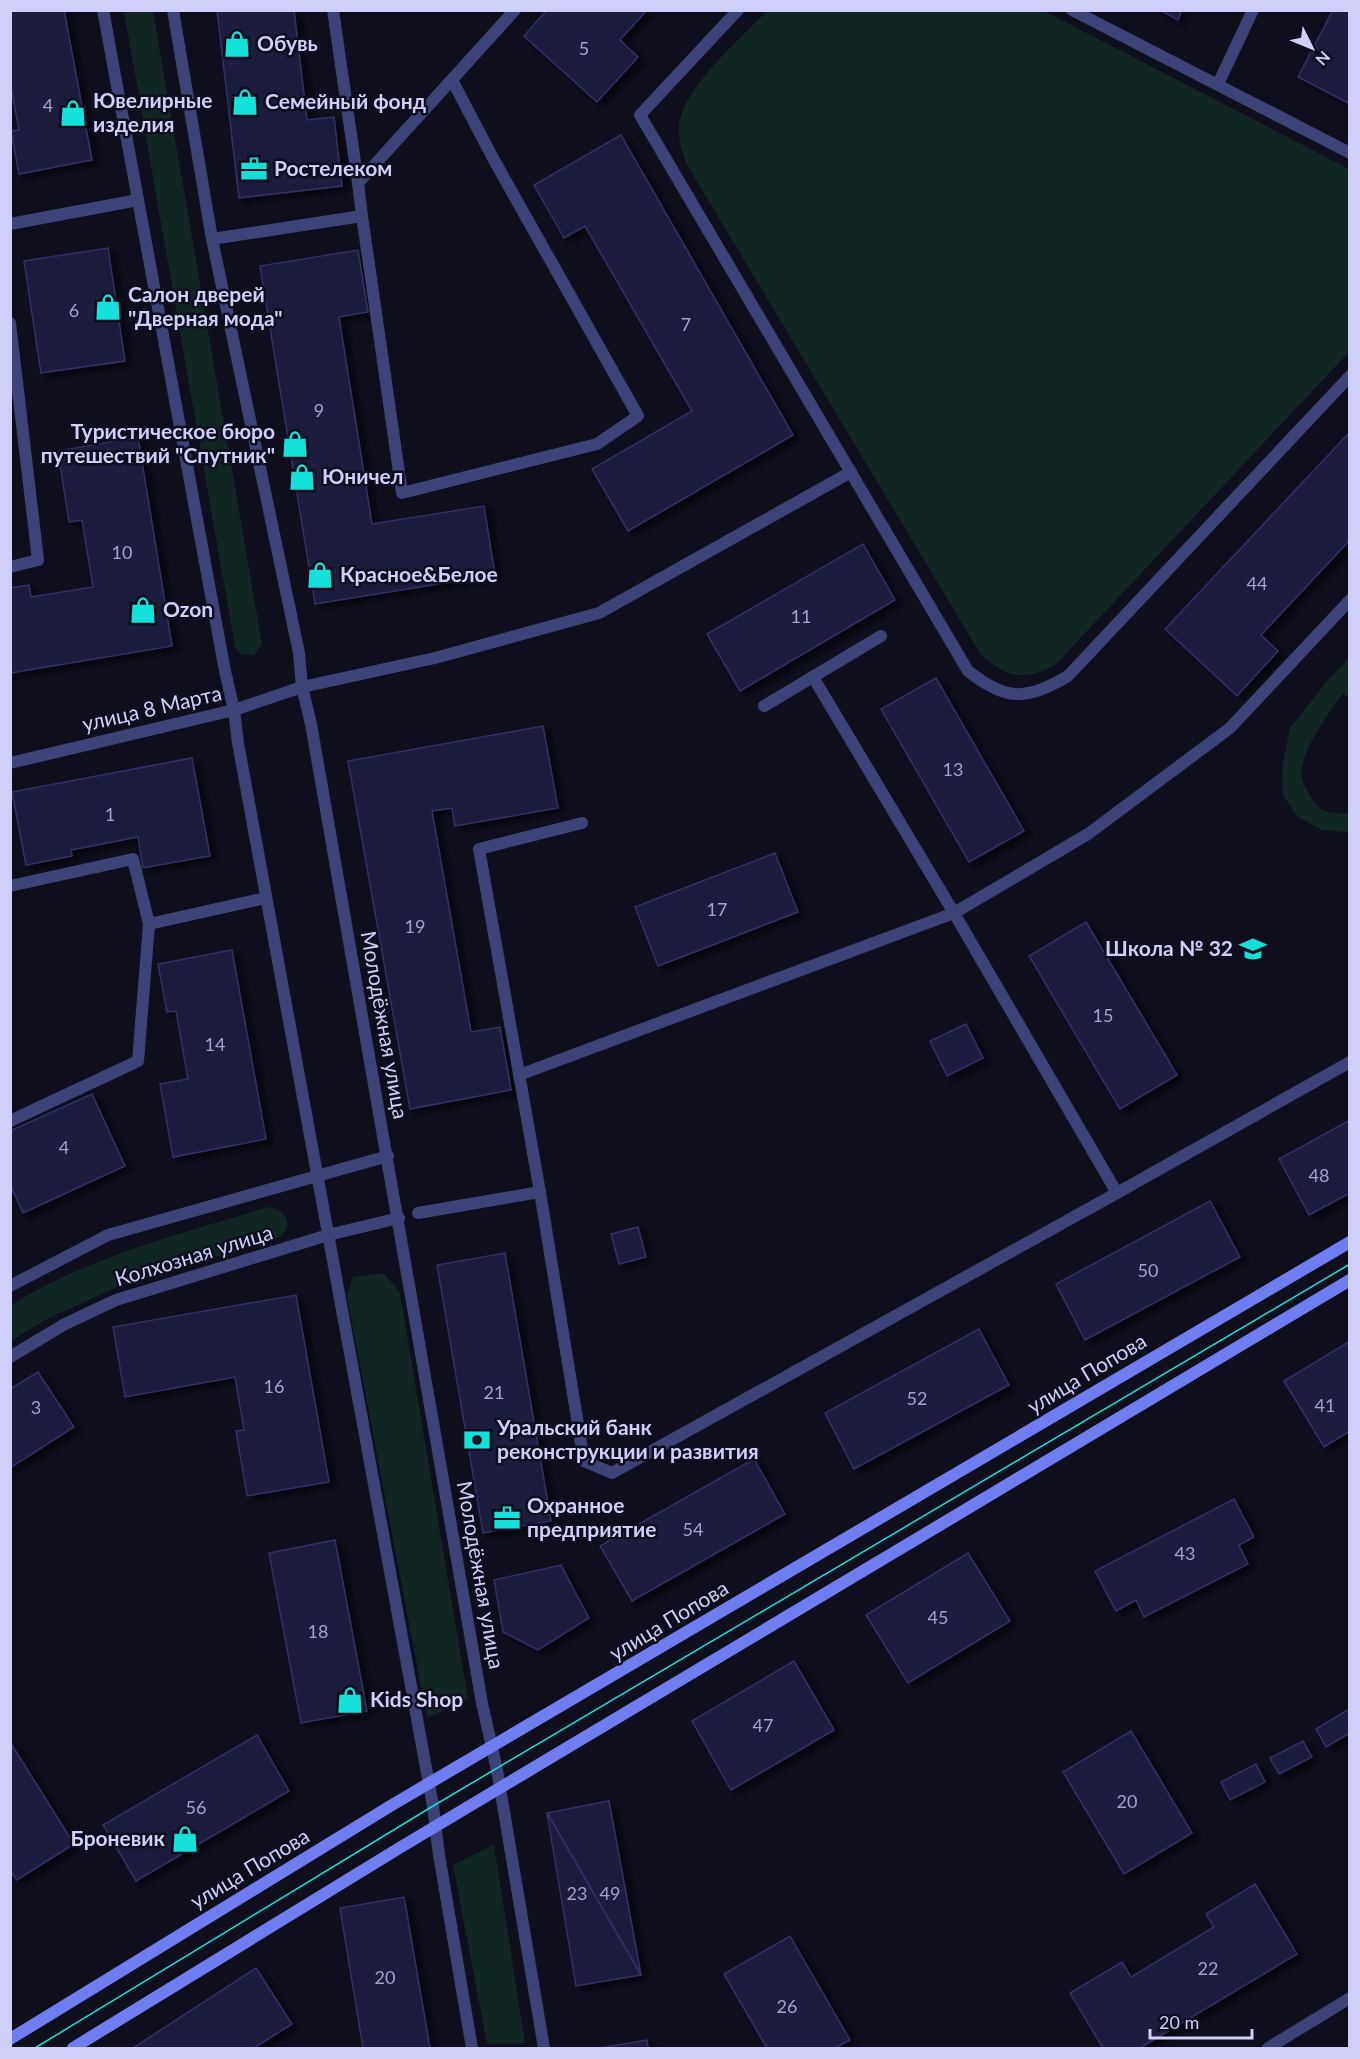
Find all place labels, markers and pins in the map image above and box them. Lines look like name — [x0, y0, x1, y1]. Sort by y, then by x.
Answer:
shop icon: Обувь — [222, 29, 252, 59]
place label: Обувь — [257, 30, 318, 55]
place label: Ювелирные изделия — [93, 87, 212, 136]
shop icon: Семейный фонд — [230, 87, 260, 117]
place label: Семейный фонд — [265, 88, 426, 113]
shop icon: Ювелирные изделия — [58, 98, 88, 128]
office icon: Ростелеком — [239, 154, 269, 184]
place label: Ростелеком — [274, 155, 392, 180]
place label: Салон дверей "Дверная мода" — [128, 281, 283, 330]
shop icon: Салон дверей "Дверная мода" — [93, 292, 123, 322]
place label: Туристическое бюро путешествий "Спутник" — [41, 418, 275, 467]
shop icon: Туристическое бюро путешествий "Спутник" — [280, 429, 310, 459]
shop icon: Юничел — [287, 462, 317, 492]
place label: Юничел — [322, 463, 403, 488]
shop icon: Красное&Белое — [305, 560, 335, 590]
place label: Красное&Белое — [340, 561, 498, 586]
shop icon: Ozon — [128, 595, 158, 625]
place label: Ozon — [163, 596, 213, 621]
school or university icon: Школа № 32 — [1238, 934, 1268, 964]
place label: Школа № 32 — [1105, 935, 1233, 960]
place label: Уральский банк реконструкции и развития — [496, 1414, 759, 1463]
bank icon: Уральский банк реконструкции и развития — [462, 1425, 492, 1455]
place label: Охранное предприятие — [527, 1492, 656, 1541]
office icon: Охранное предприятие — [492, 1503, 522, 1533]
shop icon: Kids Shop — [335, 1685, 365, 1715]
place label: Kids Shop — [370, 1686, 463, 1711]
shop icon: Броневик — [170, 1824, 200, 1854]
place label: Броневик — [71, 1825, 166, 1850]

